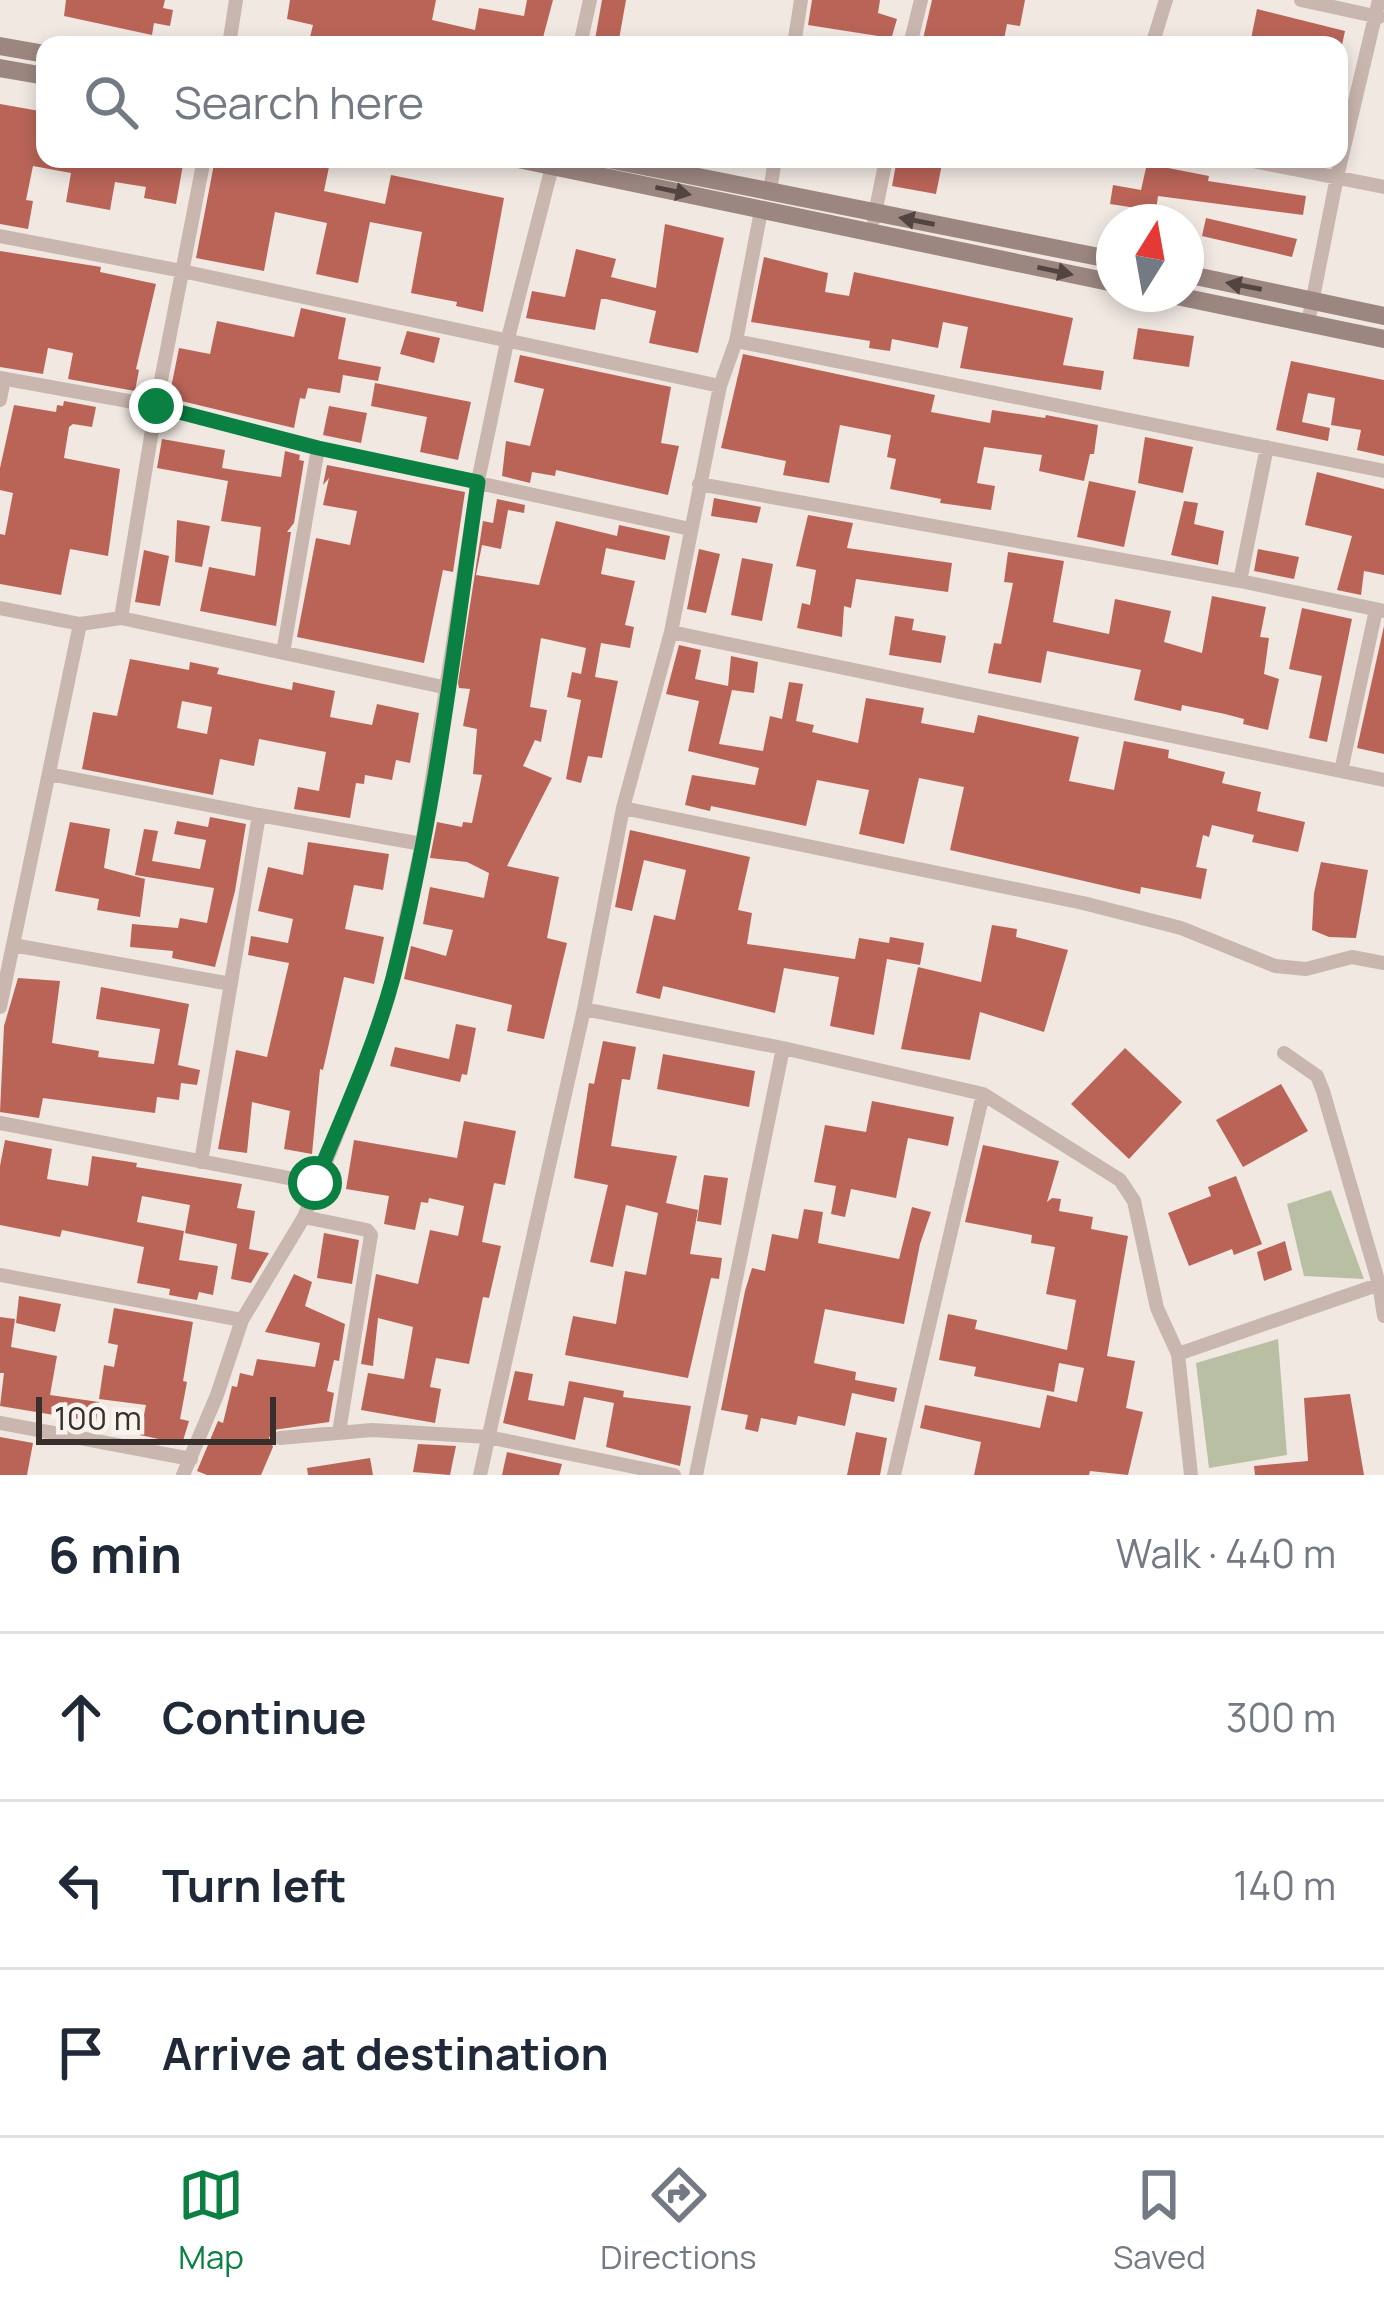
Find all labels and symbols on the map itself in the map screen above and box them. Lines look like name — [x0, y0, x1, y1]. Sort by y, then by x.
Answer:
one-way arrow — [655, 183, 693, 202]
north arrow — [1096, 204, 1204, 312]
one-way arrow — [897, 211, 935, 230]
one-way arrow — [1037, 262, 1075, 281]
one-way arrow — [1225, 276, 1262, 295]
route end — [129, 379, 183, 433]
route start — [288, 1156, 342, 1210]
scale bar — [36, 1391, 276, 1444]

